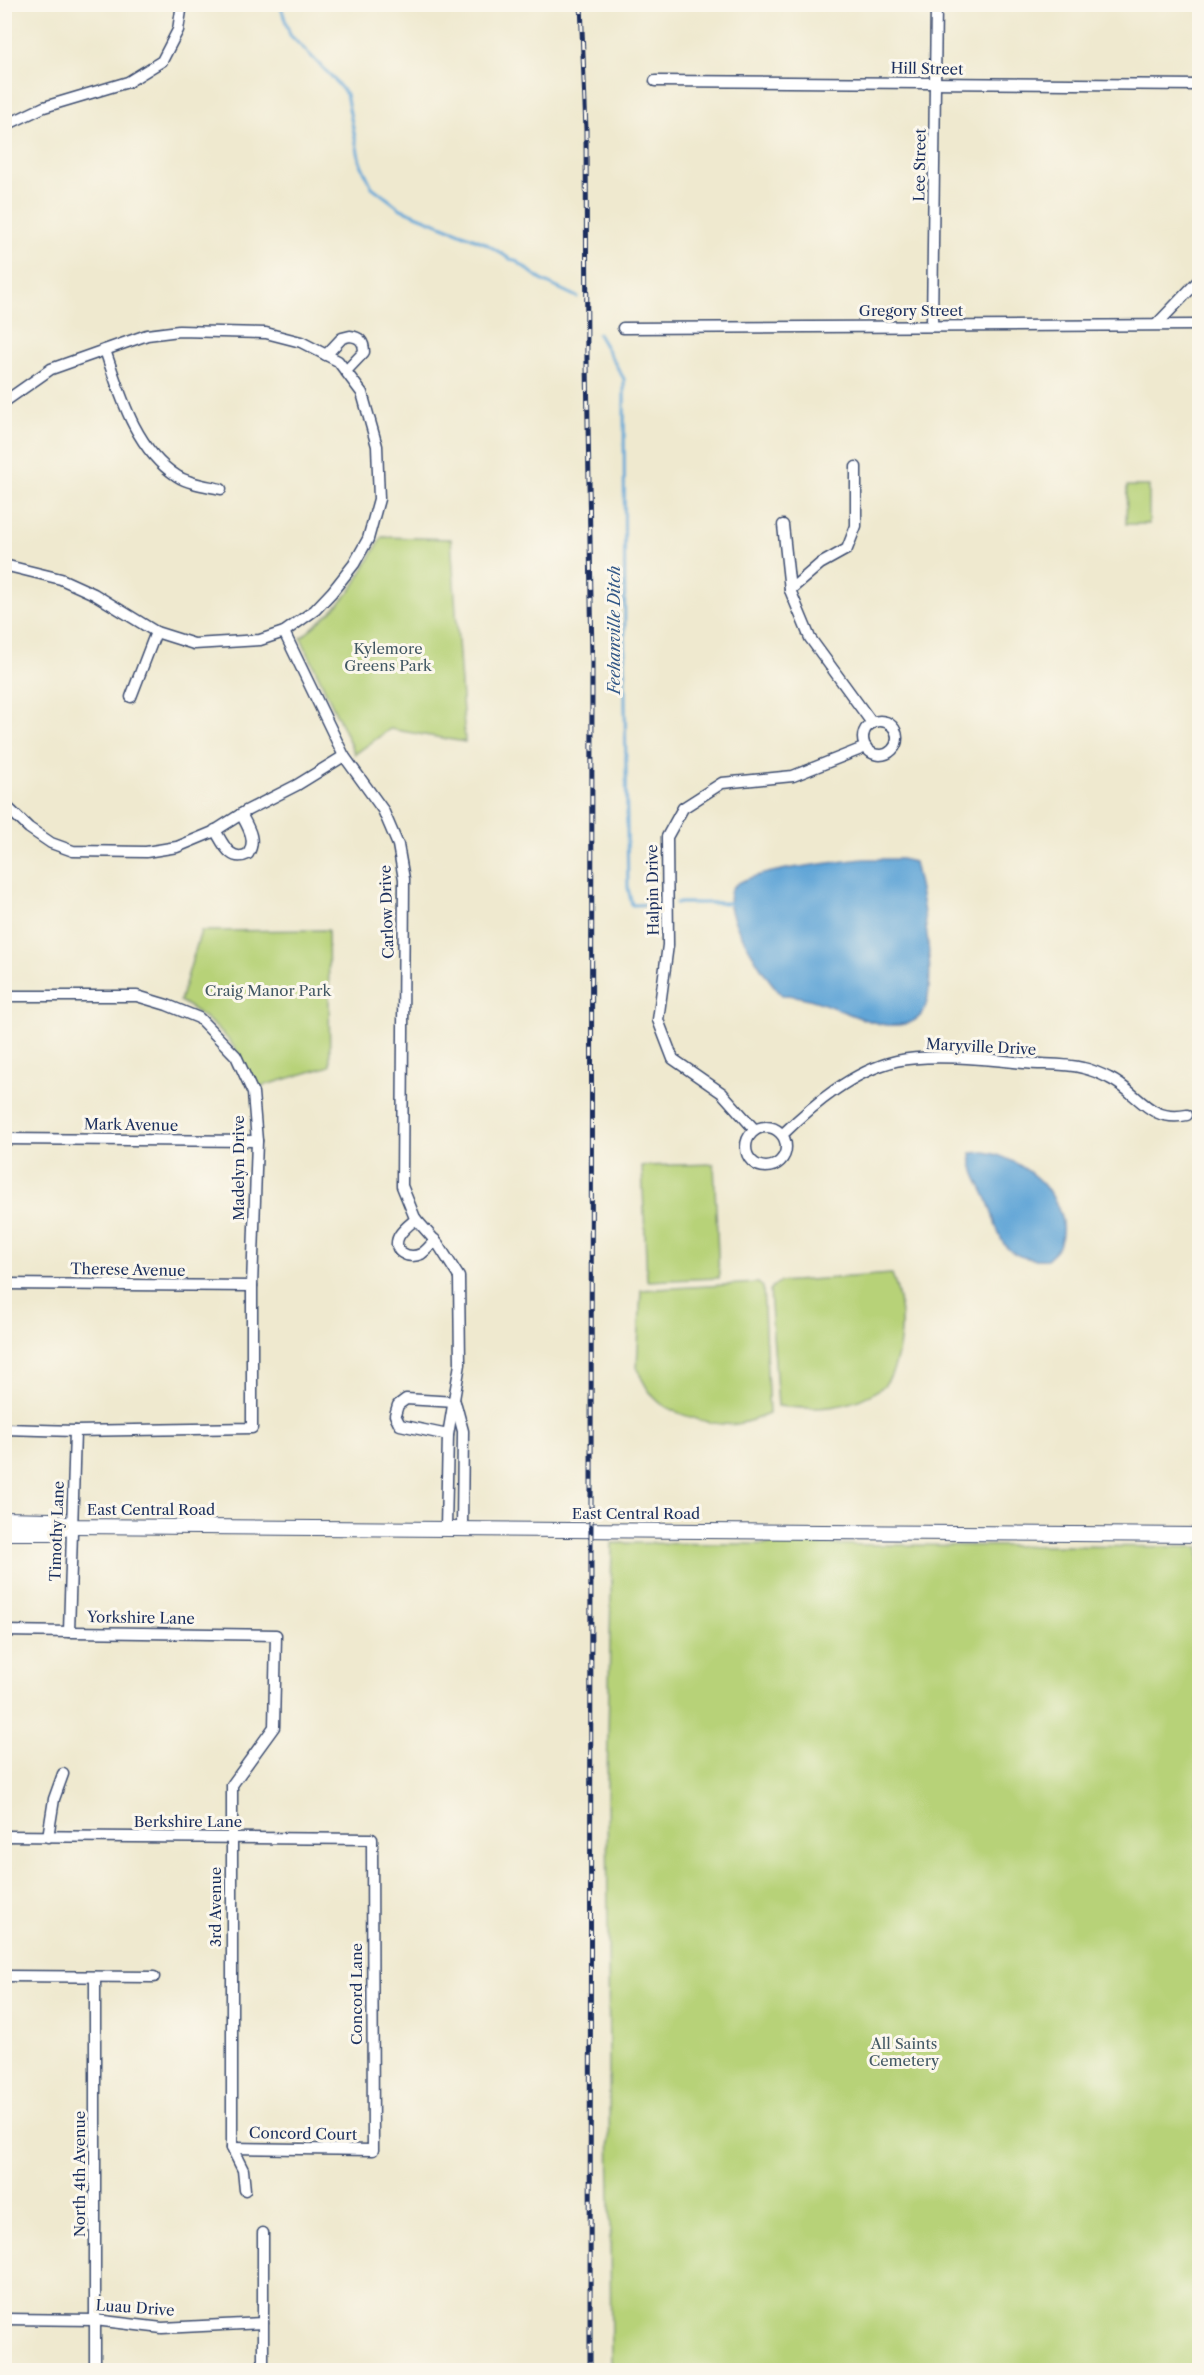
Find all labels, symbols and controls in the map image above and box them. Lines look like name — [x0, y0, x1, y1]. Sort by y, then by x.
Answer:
street label: Hill Street — [890, 58, 964, 79]
street label: Lee Street — [909, 128, 930, 202]
street label: Gregory Street — [859, 301, 964, 320]
water label: Feehanville Ditch — [604, 566, 624, 696]
park label: Kylemore Greens Park — [344, 639, 433, 675]
street label: Halpin Drive — [642, 844, 663, 936]
street label: Carlow Drive — [375, 865, 398, 959]
park label: Craig Manor Park — [205, 981, 332, 1000]
street label: Maryville Drive — [925, 1034, 1037, 1059]
street label: Mark Avenue — [84, 1114, 178, 1135]
street label: Madelyn Drive — [229, 1115, 248, 1221]
street label: Therese Avenue — [70, 1259, 186, 1280]
street label: Timothy Lane — [45, 1480, 68, 1582]
street label: East Central Road — [87, 1500, 215, 1519]
street label: East Central Road — [572, 1504, 700, 1523]
street label: Yorkshire Lane — [86, 1607, 195, 1628]
street label: Berkshire Lane — [134, 1812, 242, 1831]
street label: 3rd Avenue — [206, 1867, 225, 1947]
street label: Concord Lane — [347, 1943, 366, 2045]
park label: All Saints Cemetery — [869, 2034, 940, 2070]
street label: North 4th Avenue — [70, 2111, 89, 2237]
street label: Concord Court — [249, 2123, 358, 2144]
street label: Luau Drive — [95, 2295, 175, 2320]

